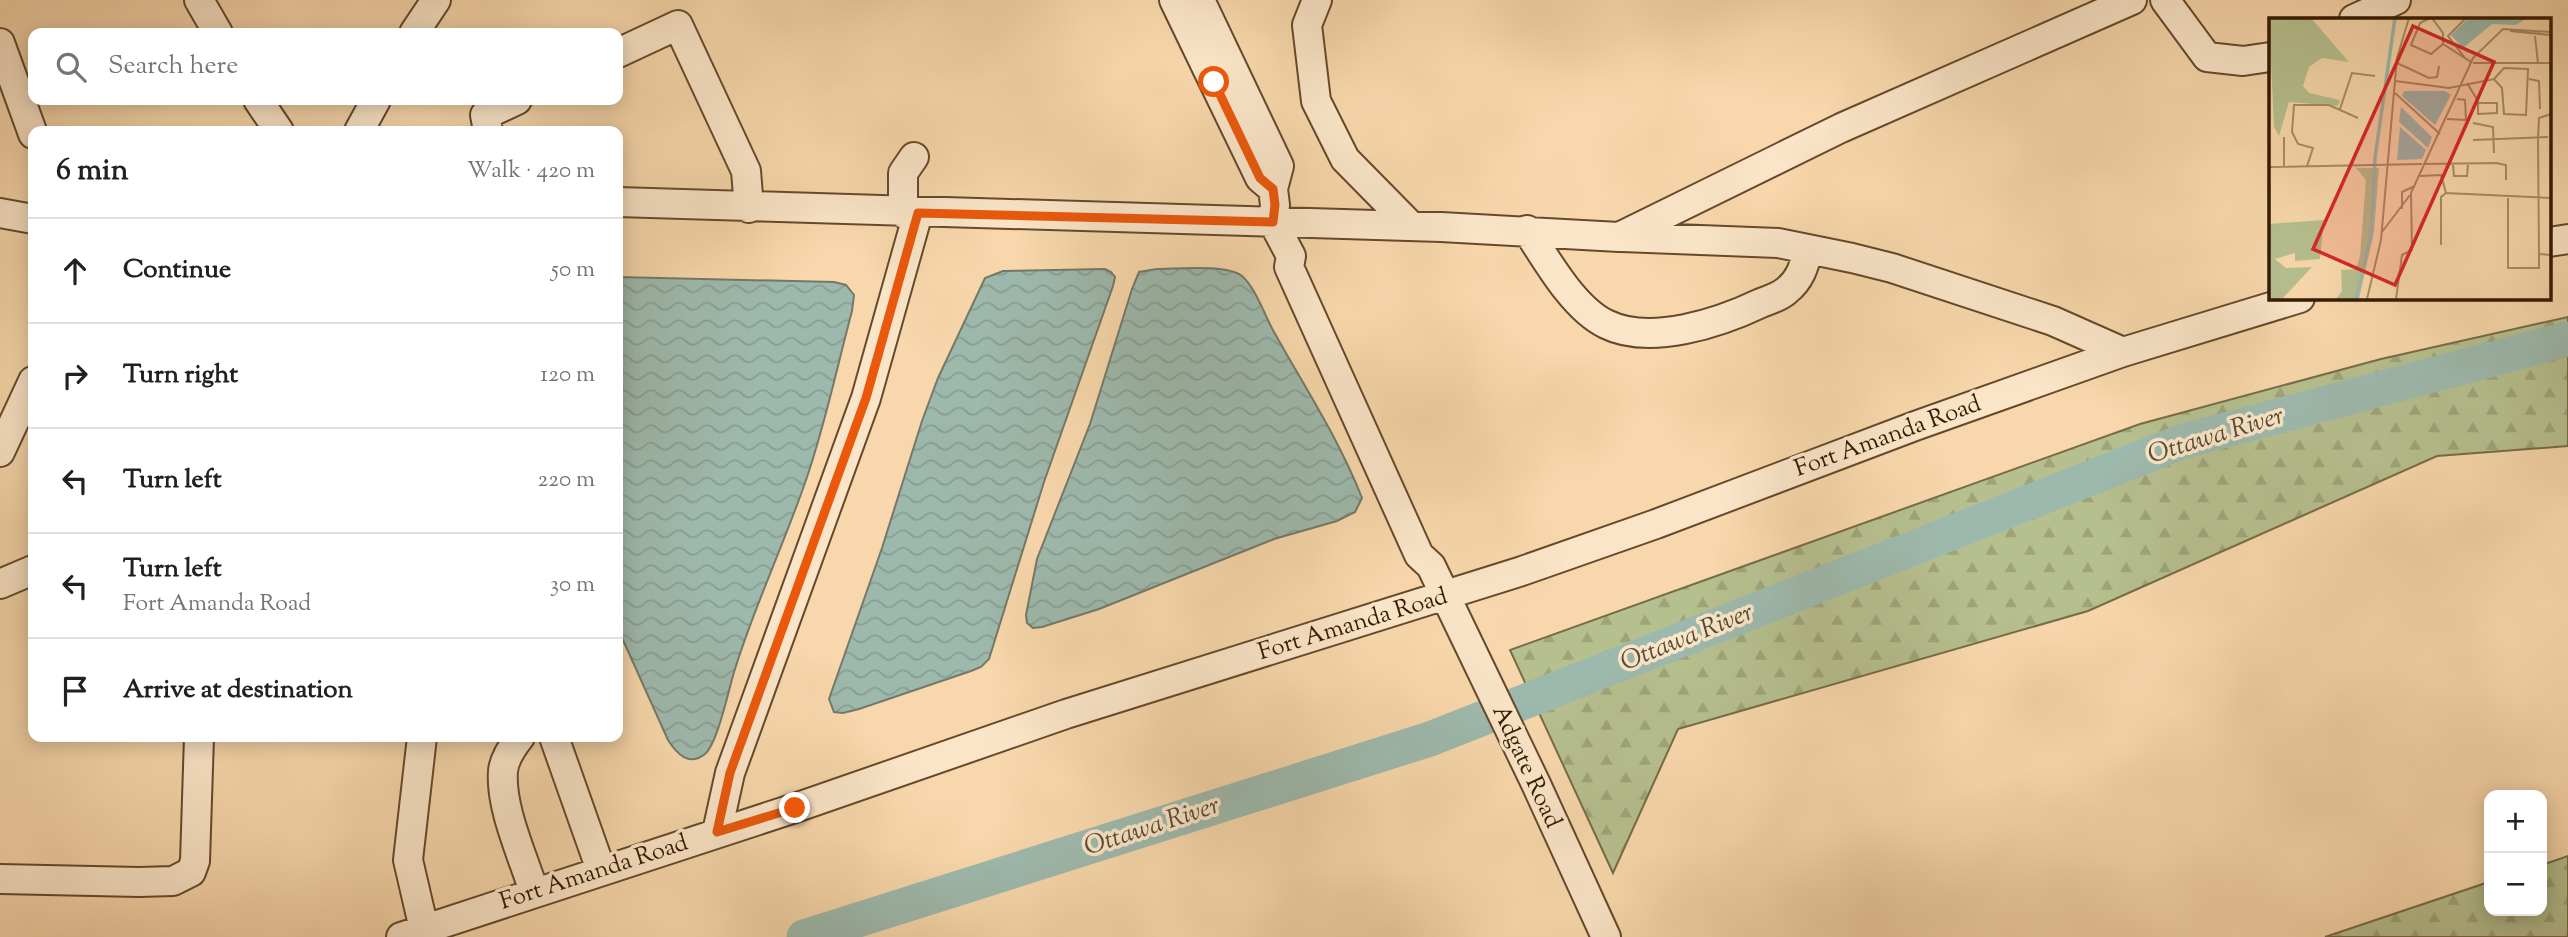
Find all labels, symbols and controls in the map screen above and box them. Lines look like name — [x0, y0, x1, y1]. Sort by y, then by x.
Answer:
inset map — [2269, 18, 2550, 299]
search box — [28, 28, 623, 105]
icon: search — [52, 48, 90, 86]
text: Search here — [108, 48, 238, 85]
route start — [1198, 66, 1229, 97]
text: 6 min — [56, 150, 128, 193]
text: Walk · 420 m — [467, 155, 595, 188]
icon: ahead — [56, 252, 94, 290]
text: Continue — [123, 252, 231, 289]
text: 50 m — [551, 254, 595, 287]
icon: right — [56, 357, 94, 395]
text: Turn right — [123, 357, 238, 394]
text: 120 m — [540, 359, 595, 392]
street label: Fort Amanda Road — [1790, 387, 1987, 487]
water label: Ottawa River — [2144, 398, 2288, 474]
icon: left — [56, 462, 94, 500]
text: Turn left — [123, 462, 222, 499]
text: 220 m — [537, 464, 595, 497]
text: Turn left — [123, 551, 222, 588]
icon: left — [56, 567, 94, 605]
text: 30 m — [550, 569, 595, 602]
street label: Fort Amanda Road — [1254, 580, 1452, 670]
text: Fort Amanda Road — [123, 588, 311, 621]
water label: Ottawa River — [1615, 595, 1759, 681]
icon: arrive — [56, 672, 94, 710]
text: Arrive at destination — [123, 672, 353, 709]
street label: Adgate Road — [1483, 700, 1570, 835]
water label: Ottawa River — [1080, 788, 1224, 866]
map controls — [2484, 790, 2547, 916]
button: + — [2484, 790, 2547, 853]
route end — [779, 792, 810, 823]
street label: Fort Amanda Road — [495, 826, 693, 920]
button: − — [2484, 853, 2547, 916]

